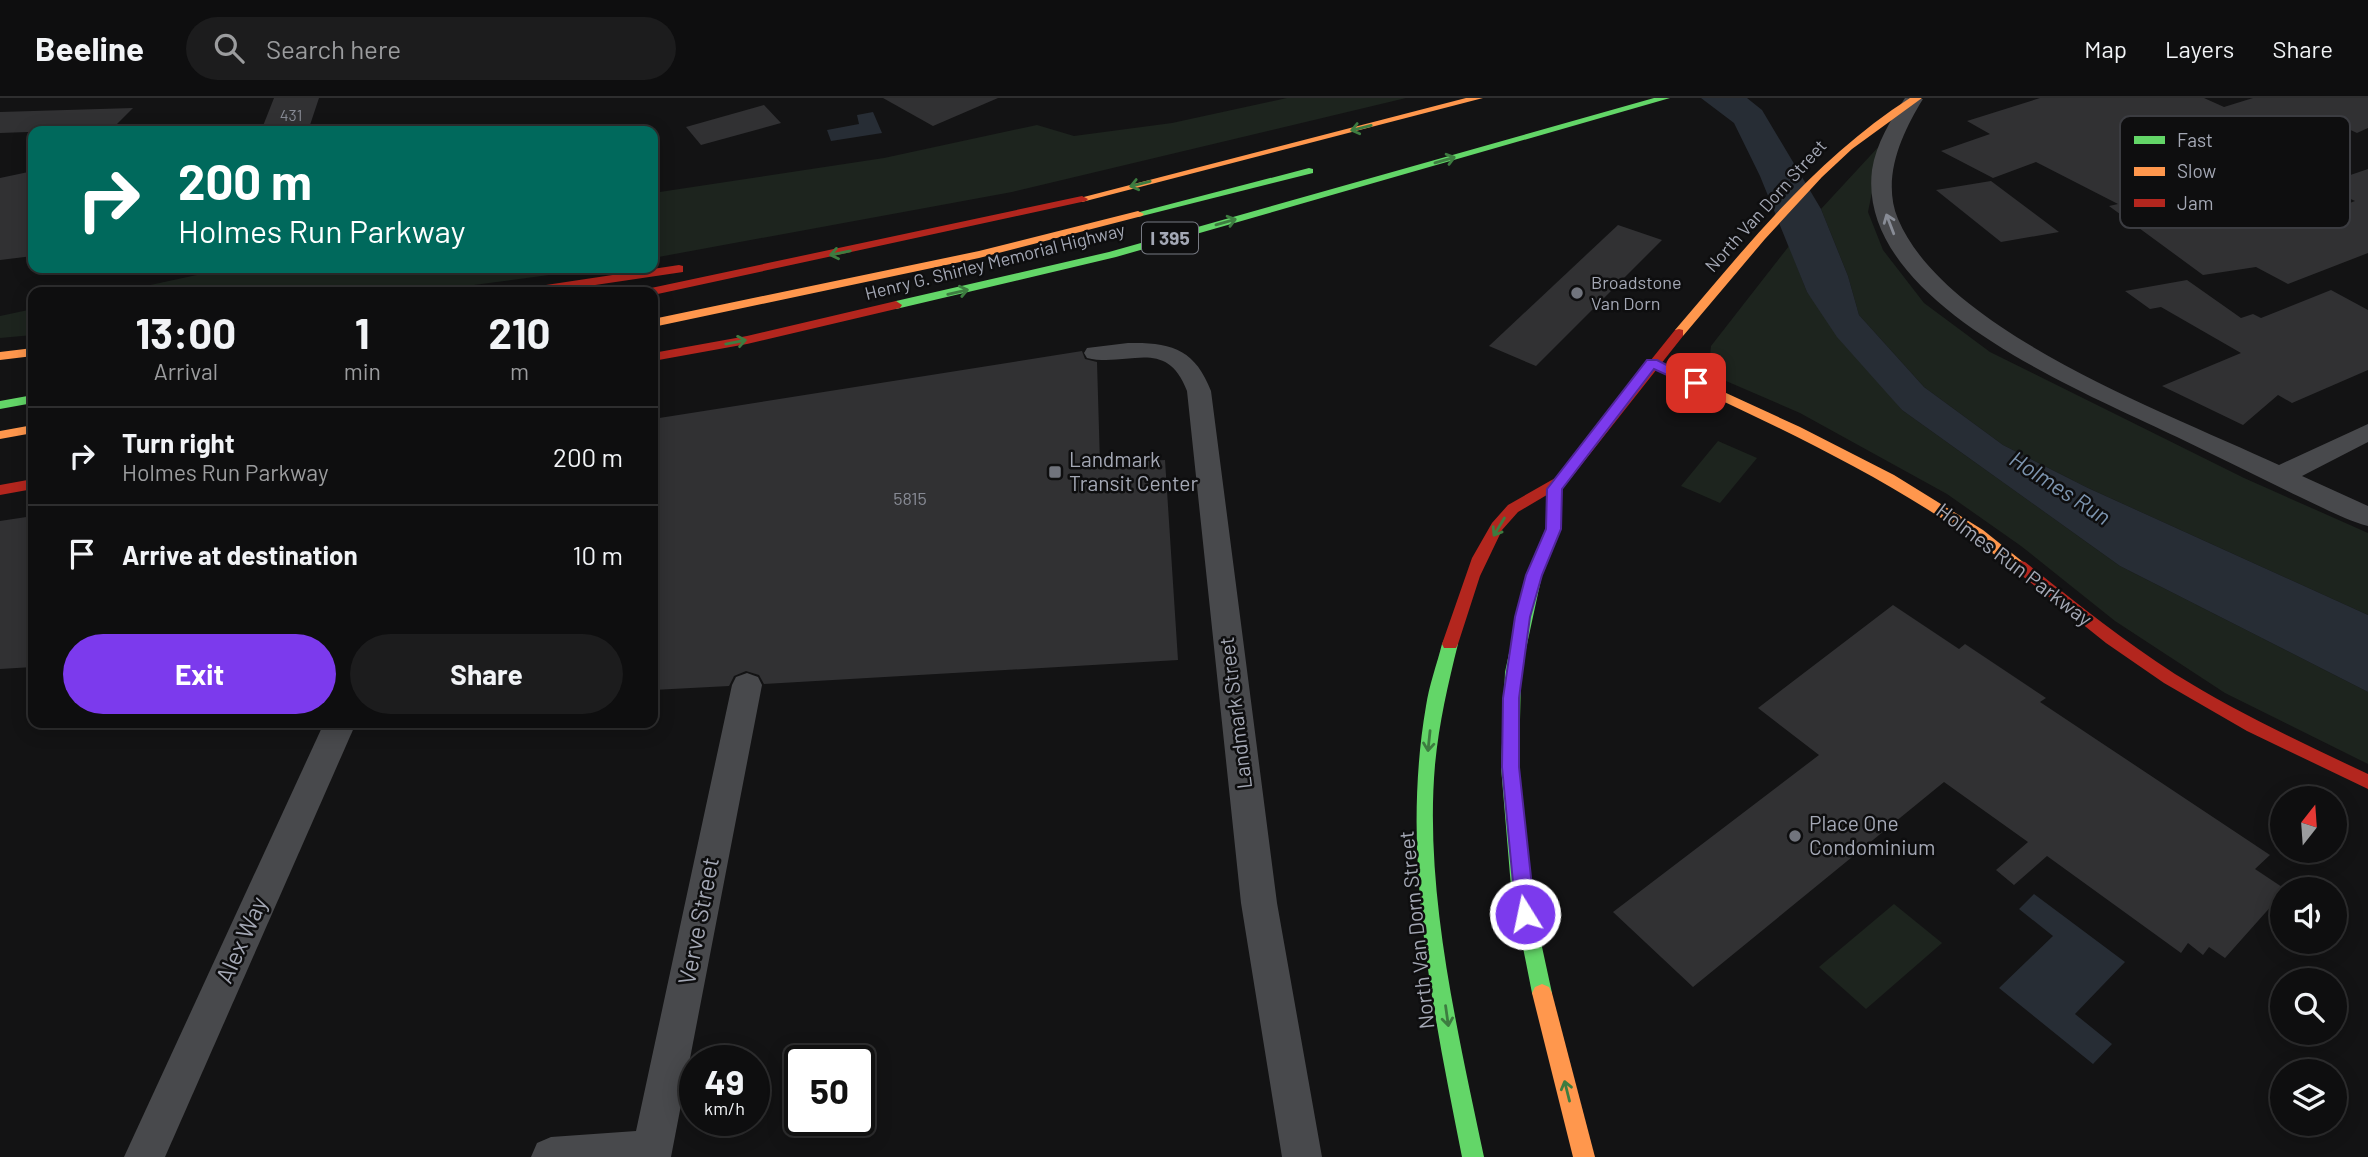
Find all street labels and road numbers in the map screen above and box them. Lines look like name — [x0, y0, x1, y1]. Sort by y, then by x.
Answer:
street label: North Van Dorn Street — [1700, 135, 1831, 276]
street label: Henry G. Shirley Memorial Highway — [863, 218, 1127, 304]
road number: I 395 — [1142, 222, 1198, 254]
street label: Holmes Run Parkway — [1932, 497, 2098, 631]
street label: Landmark Street — [1213, 636, 1256, 791]
street label: North Van Dorn Street — [1393, 830, 1438, 1031]
street label: Verve Street — [671, 855, 724, 987]
street label: Alex Way — [209, 892, 273, 987]

